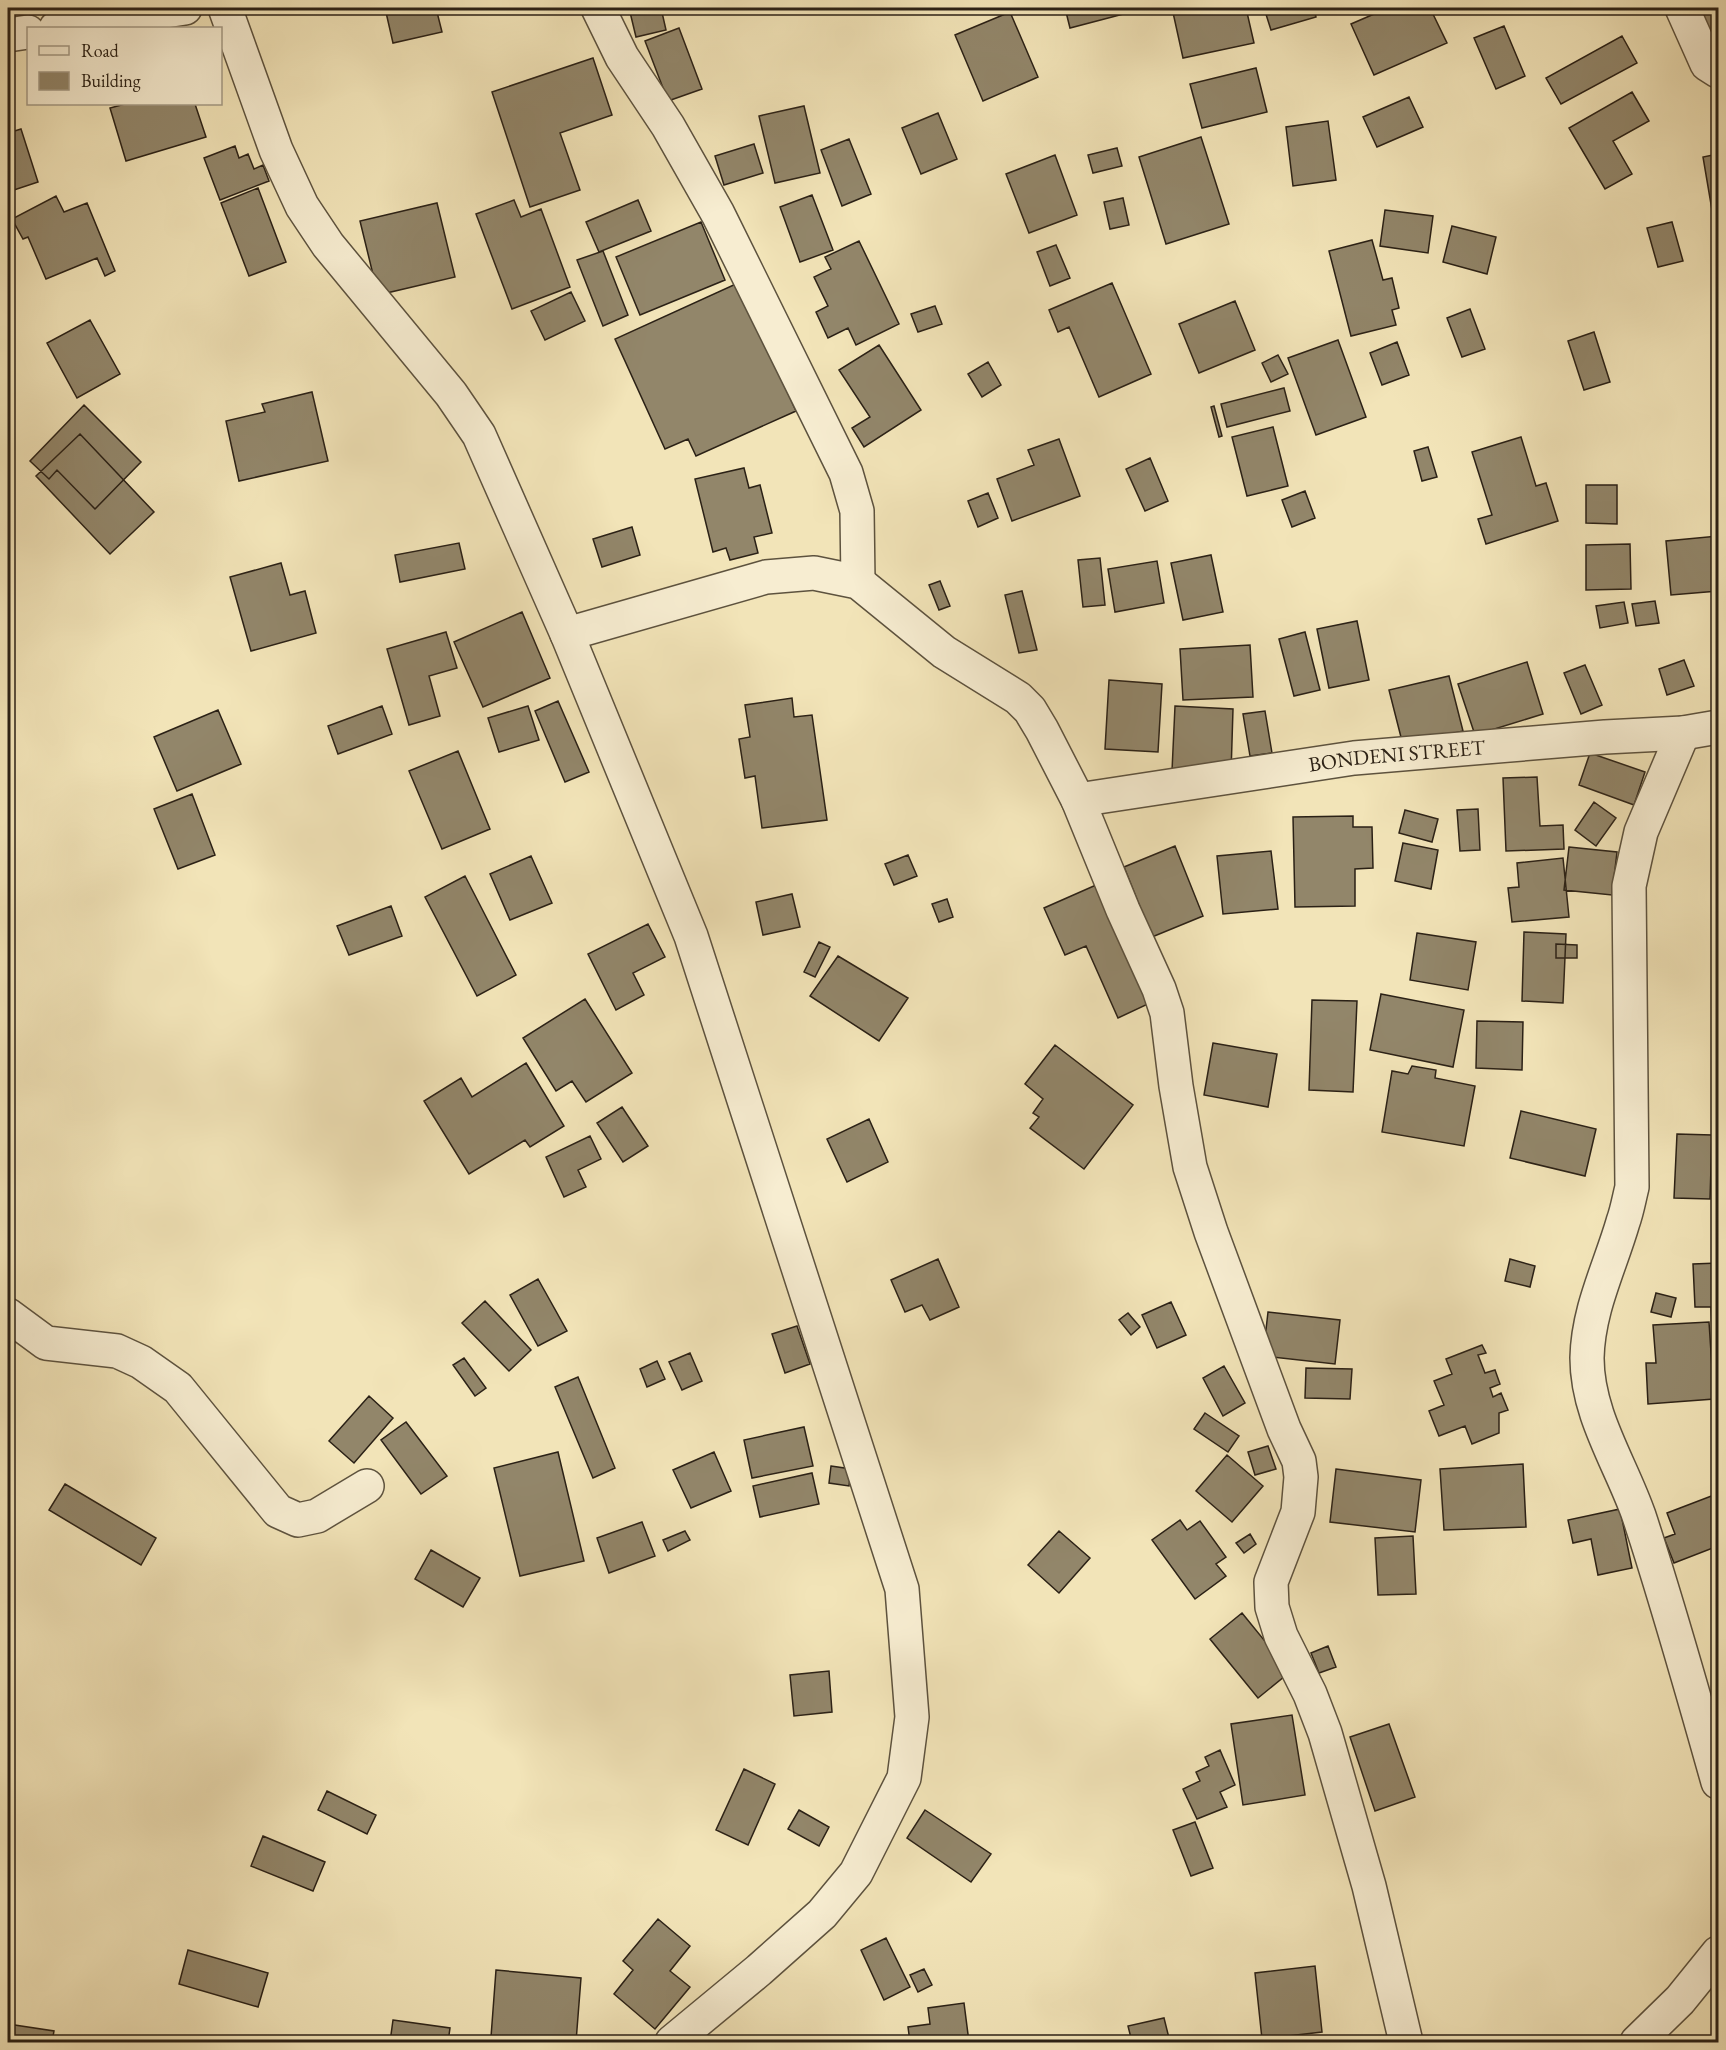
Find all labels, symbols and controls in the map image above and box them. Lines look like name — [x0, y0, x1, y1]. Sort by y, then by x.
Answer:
legend — [27, 27, 222, 105]
text: Road — [81, 39, 120, 62]
text: Building — [81, 69, 141, 92]
street label: BONDENI STREET — [1307, 733, 1487, 778]

